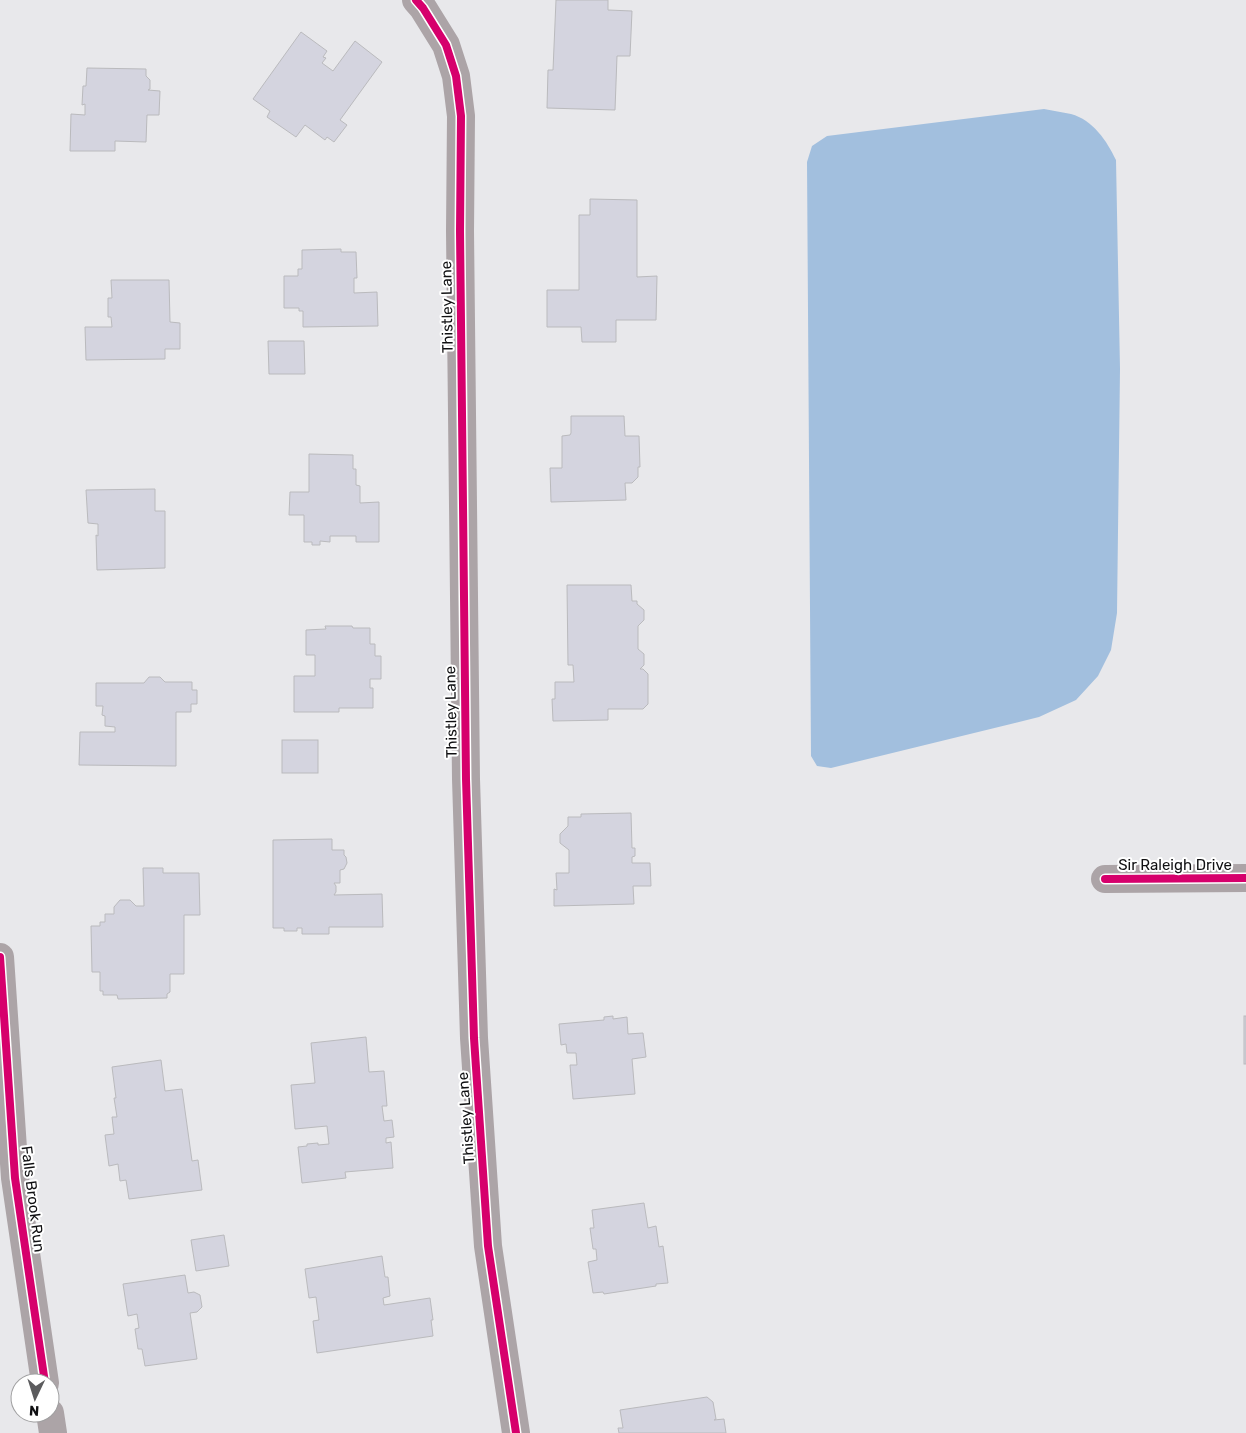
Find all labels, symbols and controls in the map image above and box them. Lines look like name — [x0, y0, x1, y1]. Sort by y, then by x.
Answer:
street label: Thistley Lane — [437, 261, 457, 353]
street label: Thistley Lane — [441, 666, 461, 758]
street label: Sir Raleigh Drive — [1118, 856, 1232, 874]
street label: Thistley Lane — [454, 1071, 478, 1165]
street label: Falls Brook Run — [18, 1145, 48, 1253]
north arrow — [10, 1373, 60, 1423]
text: N — [29, 1402, 40, 1419]

